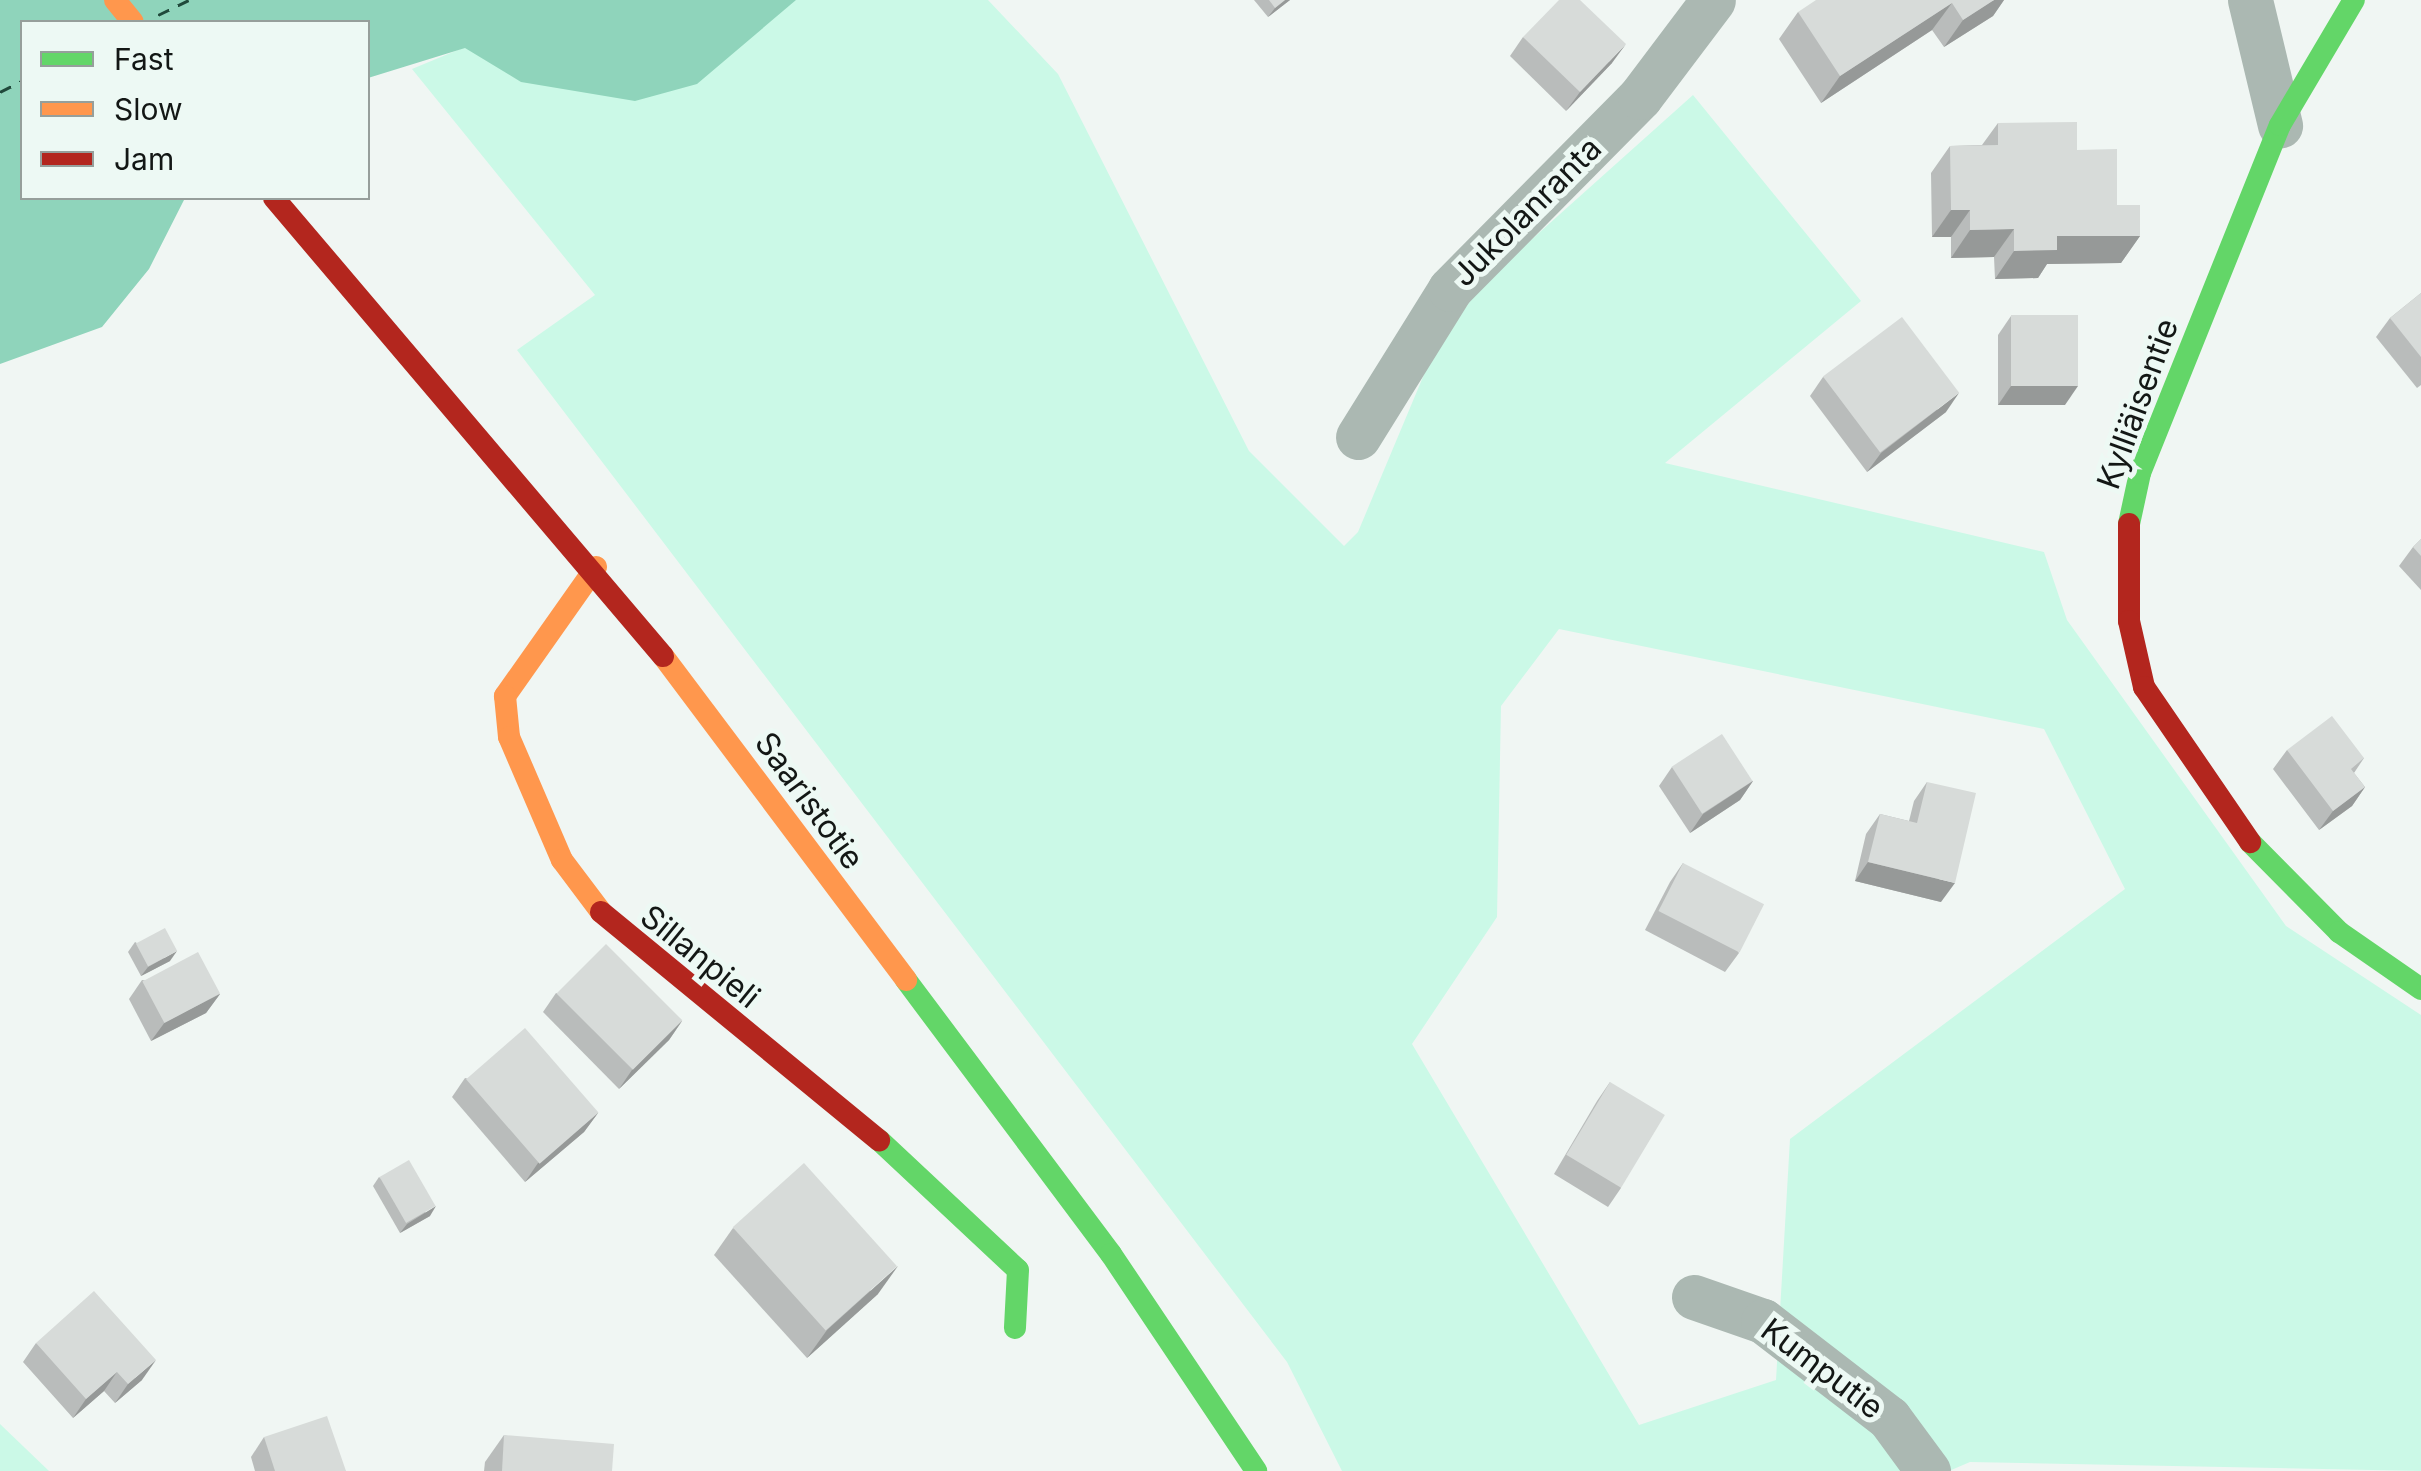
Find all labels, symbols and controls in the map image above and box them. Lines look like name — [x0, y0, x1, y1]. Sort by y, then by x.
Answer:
legend — [20, 20, 370, 200]
text: Fast — [114, 41, 173, 77]
text: Slow — [114, 91, 183, 127]
street label: Jukolanranta — [1444, 129, 1610, 295]
text: Jam — [114, 141, 174, 177]
street label: Kylliäisentie — [2089, 313, 2187, 495]
street label: Saaristotie — [746, 725, 872, 877]
street label: Sillanpieli — [633, 897, 767, 1017]
street label: Kumputie — [1753, 1311, 1891, 1427]

